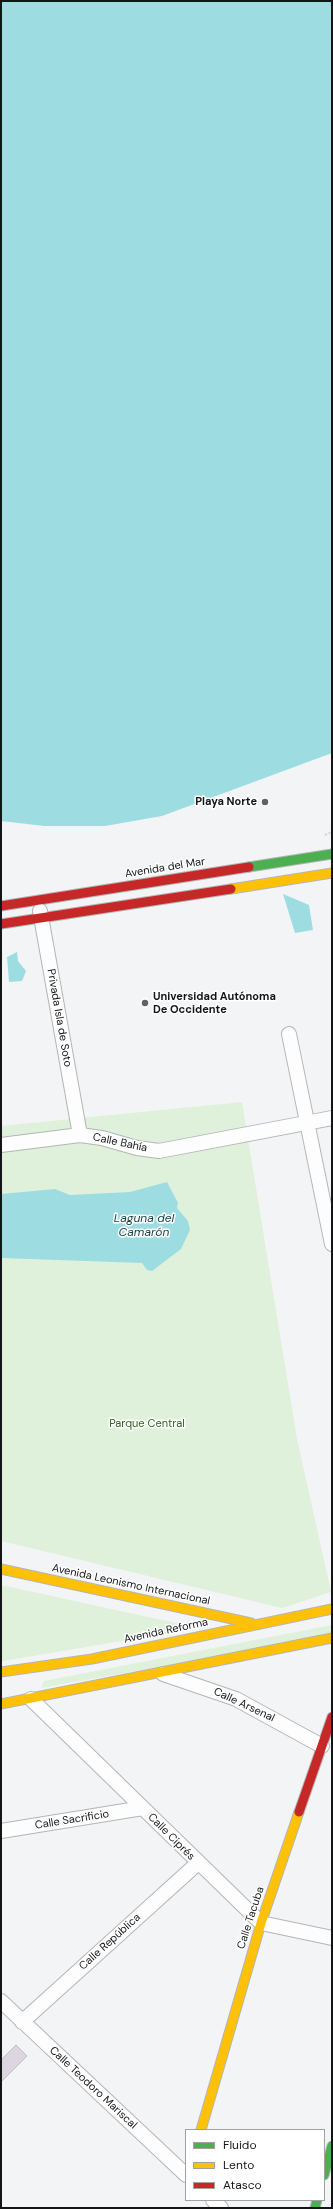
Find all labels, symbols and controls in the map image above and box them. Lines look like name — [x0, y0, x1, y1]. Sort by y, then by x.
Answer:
place label: Playa Norte — [195, 795, 257, 809]
marker: Playa Norte — [260, 797, 270, 807]
street label: Avenida del Mar — [124, 855, 206, 881]
street label: Privada Isla de Soto — [44, 968, 74, 1068]
place label: Universidad Autónoma De Occidente — [153, 990, 276, 1016]
marker: Universidad Autónoma De Occidente — [140, 998, 150, 1008]
street label: Calle Bahía — [92, 1131, 148, 1155]
water label: Laguna del Camarón — [114, 1212, 174, 1240]
park label: Parque Central — [109, 1417, 185, 1431]
street label: Avenida Leonismo Internacional — [51, 1562, 211, 1608]
street label: Avenida Reforma — [123, 1616, 209, 1646]
street label: Calle Arsenal — [211, 1685, 277, 1725]
street label: Calle Sacrificio — [34, 1808, 110, 1832]
street label: Calle Ciprés — [145, 1811, 197, 1863]
street label: Calle Tacuba — [235, 1885, 267, 1951]
street label: Calle República — [77, 1911, 143, 1973]
street label: Calle Teodoro Mariscal — [47, 2044, 139, 2132]
legend — [185, 2129, 325, 2201]
text: Fluido — [223, 2137, 257, 2153]
text: Lento — [223, 2157, 254, 2173]
text: Atasco — [223, 2177, 262, 2193]

